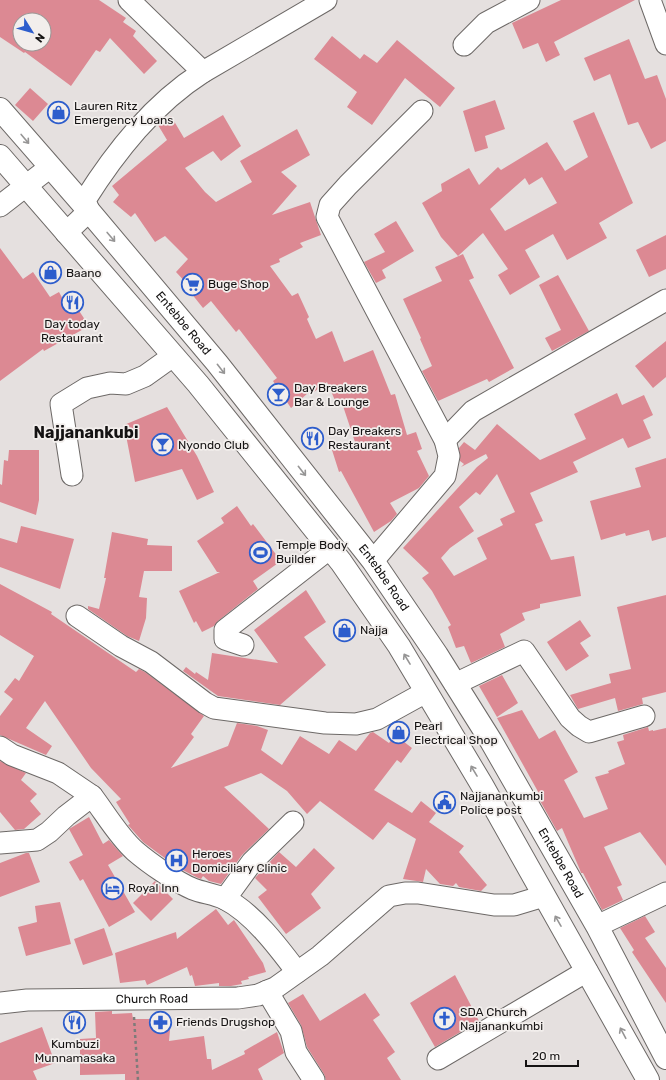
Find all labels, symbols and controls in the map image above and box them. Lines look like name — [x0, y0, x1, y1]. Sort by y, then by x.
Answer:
north arrow — [12, 12, 52, 52]
text: N — [32, 31, 47, 45]
place label: Lauren Ritz Emergency Loans — [74, 99, 173, 127]
shop icon: Lauren Ritz Emergency Loans — [45, 100, 71, 126]
one-way arrow — [21, 134, 30, 144]
one-way arrow — [106, 232, 115, 242]
shop icon: Baano — [37, 260, 63, 286]
place label: Baano — [66, 266, 102, 280]
supermarket icon: Buge Shop — [180, 271, 206, 297]
place label: Buge Shop — [208, 277, 269, 291]
street label: Entebbe Road — [153, 289, 214, 358]
restaurant icon: Day today Restaurant — [59, 290, 85, 316]
place label: Day today Restaurant — [41, 317, 103, 345]
one-way arrow — [217, 363, 226, 374]
place label: Day Breakers Bar & Lounge — [294, 381, 369, 409]
bar icon: Day Breakers Bar & Lounge — [265, 382, 291, 408]
district label: Najjanankubi — [33, 423, 139, 442]
place label: Day Breakers Restaurant — [328, 424, 401, 452]
restaurant icon: Day Breakers Restaurant — [299, 425, 325, 451]
bar icon: Nyondo Club — [149, 432, 175, 458]
place label: Nyondo Club — [178, 438, 249, 452]
one-way arrow — [298, 465, 306, 476]
place label: Temple Body Builder — [276, 538, 348, 566]
sports icon: Temple Body Builder — [248, 539, 274, 565]
street label: Entebbe Road — [356, 541, 412, 614]
shop icon: Najja — [331, 617, 357, 643]
place label: Najja — [360, 623, 388, 637]
one-way arrow — [402, 653, 410, 665]
place label: Pearl Electrical Shop — [414, 719, 498, 747]
shop icon: Pearl Electrical Shop — [385, 720, 411, 746]
one-way arrow — [469, 765, 477, 777]
place label: Najjanankumbi Police post — [460, 789, 543, 817]
public building icon: Najjanankumbi Police post — [432, 790, 458, 816]
street label: Entebbe Road — [535, 826, 586, 900]
place label: Heroes Domiciliary Clinic — [192, 847, 287, 875]
hospital icon: Heroes Domiciliary Clinic — [164, 848, 190, 874]
hotel icon: Royal Inn — [100, 875, 126, 901]
place label: Royal Inn — [128, 881, 179, 895]
one-way arrow — [553, 915, 561, 927]
street label: Church Road — [116, 991, 188, 1006]
place label: SDA Church Najjanankumbi — [460, 1005, 543, 1033]
church icon: SDA Church Najjanankumbi — [432, 1006, 458, 1032]
pharmacy icon: Friends Drugshop — [147, 1009, 173, 1035]
restaurant icon: Kumbuzi Munnamasaka — [62, 1010, 88, 1036]
place label: Friends Drugshop — [176, 1015, 275, 1029]
one-way arrow — [618, 1028, 626, 1040]
place label: Kumbuzi Munnamasaka — [35, 1037, 115, 1065]
scale bar — [526, 1042, 578, 1068]
text: 20 m — [532, 1049, 560, 1063]

